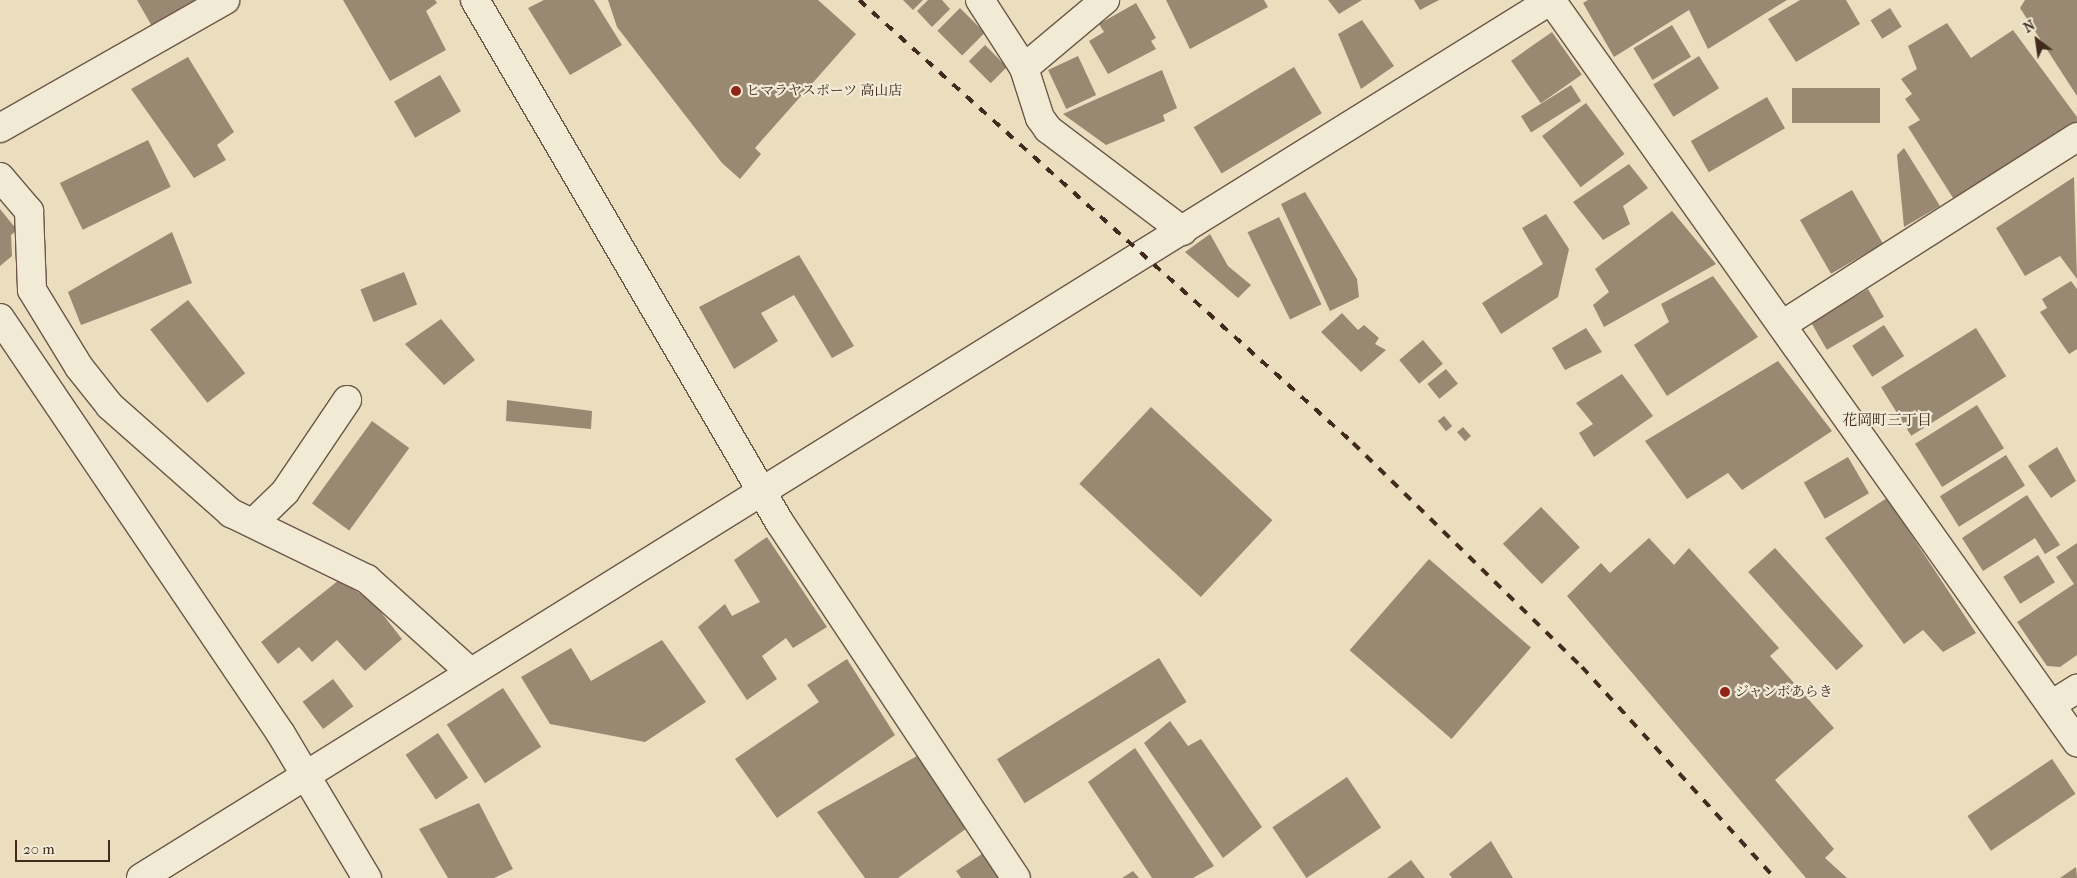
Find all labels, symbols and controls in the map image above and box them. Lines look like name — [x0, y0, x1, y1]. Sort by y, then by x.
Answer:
north arrow — [2012, 15, 2062, 65]
text: N — [2020, 17, 2038, 37]
place label: ヒマラヤスポーツ 高山店 — [746, 83, 903, 99]
marker: ヒマラヤスポーツ 高山店 — [730, 85, 742, 97]
district label: 花岡町三丁目 — [1842, 412, 1932, 430]
place label: ジャンボあらき — [1735, 684, 1833, 700]
marker: ジャンボあらき — [1719, 686, 1731, 698]
scale bar — [18, 830, 112, 862]
text: 20 m — [23, 840, 55, 858]

